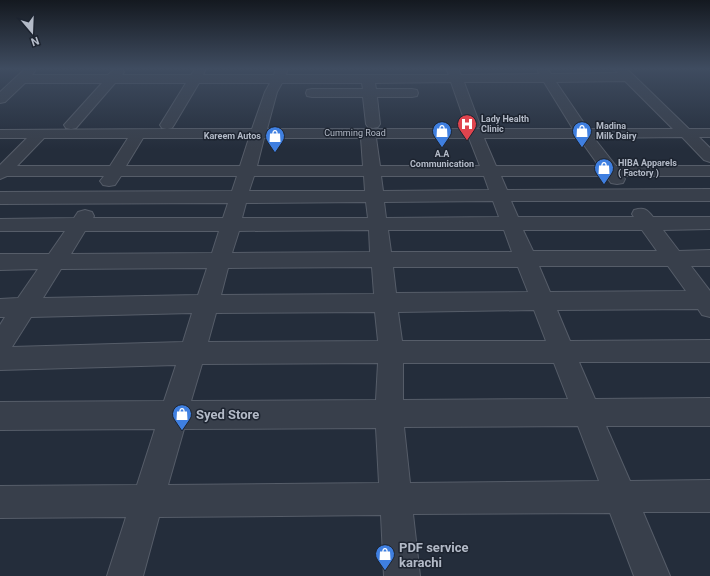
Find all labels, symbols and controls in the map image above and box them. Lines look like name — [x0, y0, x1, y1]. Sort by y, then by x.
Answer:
north arrow — [12, 12, 52, 52]
text: N — [29, 34, 41, 48]
hospital icon: Lady Health Clinic — [456, 113, 478, 141]
place label: Lady Health Clinic — [481, 114, 529, 134]
shop icon: A.A Communication — [431, 120, 453, 148]
shop icon: Madina Milk Dairy — [571, 120, 593, 148]
place label: Madina Milk Dairy — [596, 121, 637, 141]
shop icon: Kareem Autos — [264, 125, 286, 153]
street label: Cumming Road — [324, 128, 386, 138]
place label: Kareem Autos — [204, 131, 261, 141]
place label: A.A Communication — [410, 149, 474, 169]
shop icon: HIBA Apparels ( Factory ) — [593, 157, 615, 185]
place label: HIBA Apparels ( Factory ) — [618, 158, 677, 179]
shop icon: Syed Store — [171, 403, 193, 431]
place label: Syed Store — [196, 407, 259, 422]
place label: PDF service karachi — [399, 540, 469, 570]
shop icon: PDF service karachi — [374, 543, 396, 571]

